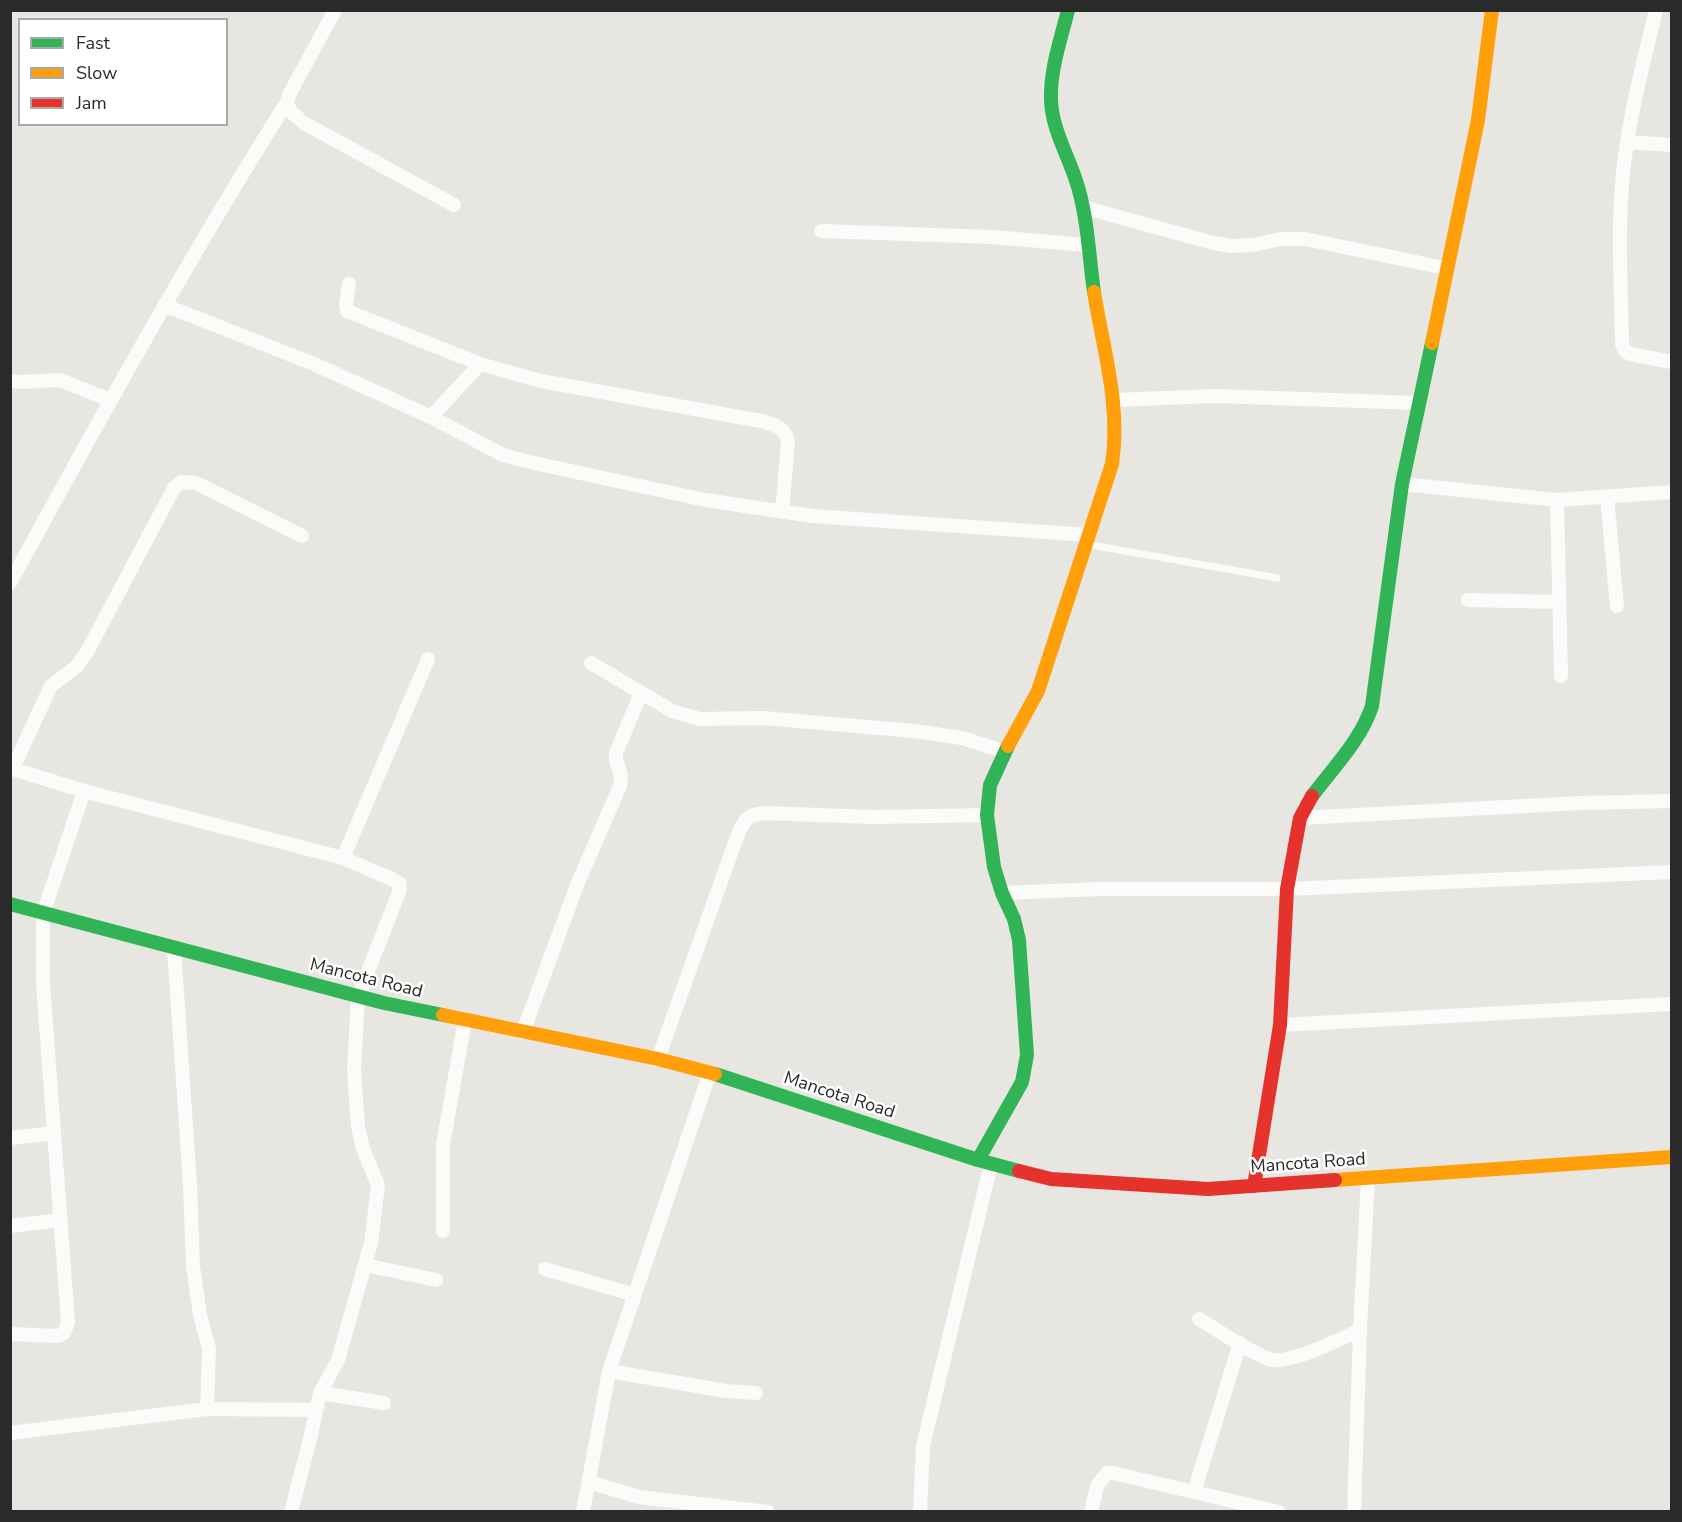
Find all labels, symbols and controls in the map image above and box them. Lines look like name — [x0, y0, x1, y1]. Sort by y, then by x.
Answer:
legend — [18, 18, 228, 126]
text: Fast — [76, 31, 110, 55]
text: Slow — [76, 61, 117, 85]
text: Jam — [76, 91, 107, 115]
street label: Mancota Road — [307, 955, 425, 1003]
street label: Mancota Road — [781, 1068, 897, 1124]
street label: Mancota Road — [1250, 1149, 1366, 1179]

